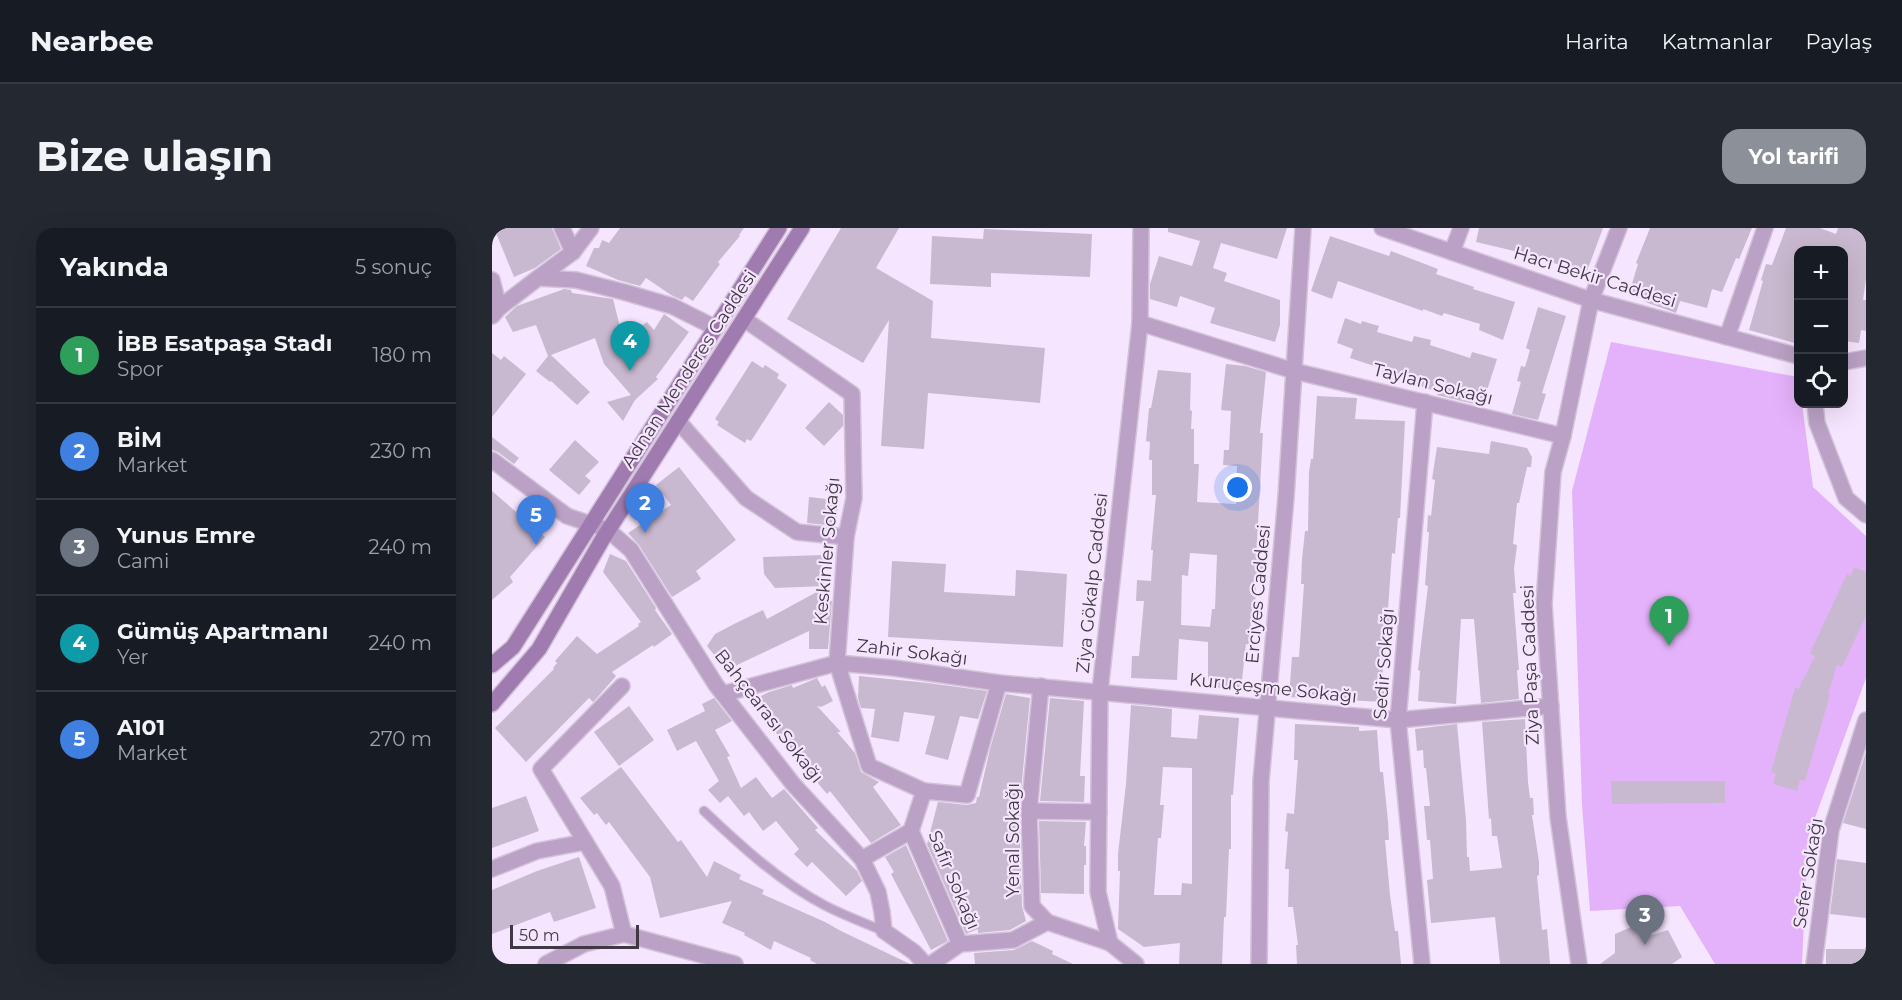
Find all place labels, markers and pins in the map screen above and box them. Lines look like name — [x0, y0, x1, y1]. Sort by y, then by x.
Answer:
pin: 4 — [610, 322, 650, 371]
pin: 2 — [626, 484, 664, 533]
pin: 5 — [516, 496, 555, 545]
pin: 1 — [1650, 596, 1688, 646]
pin: 3 — [1626, 896, 1664, 945]

